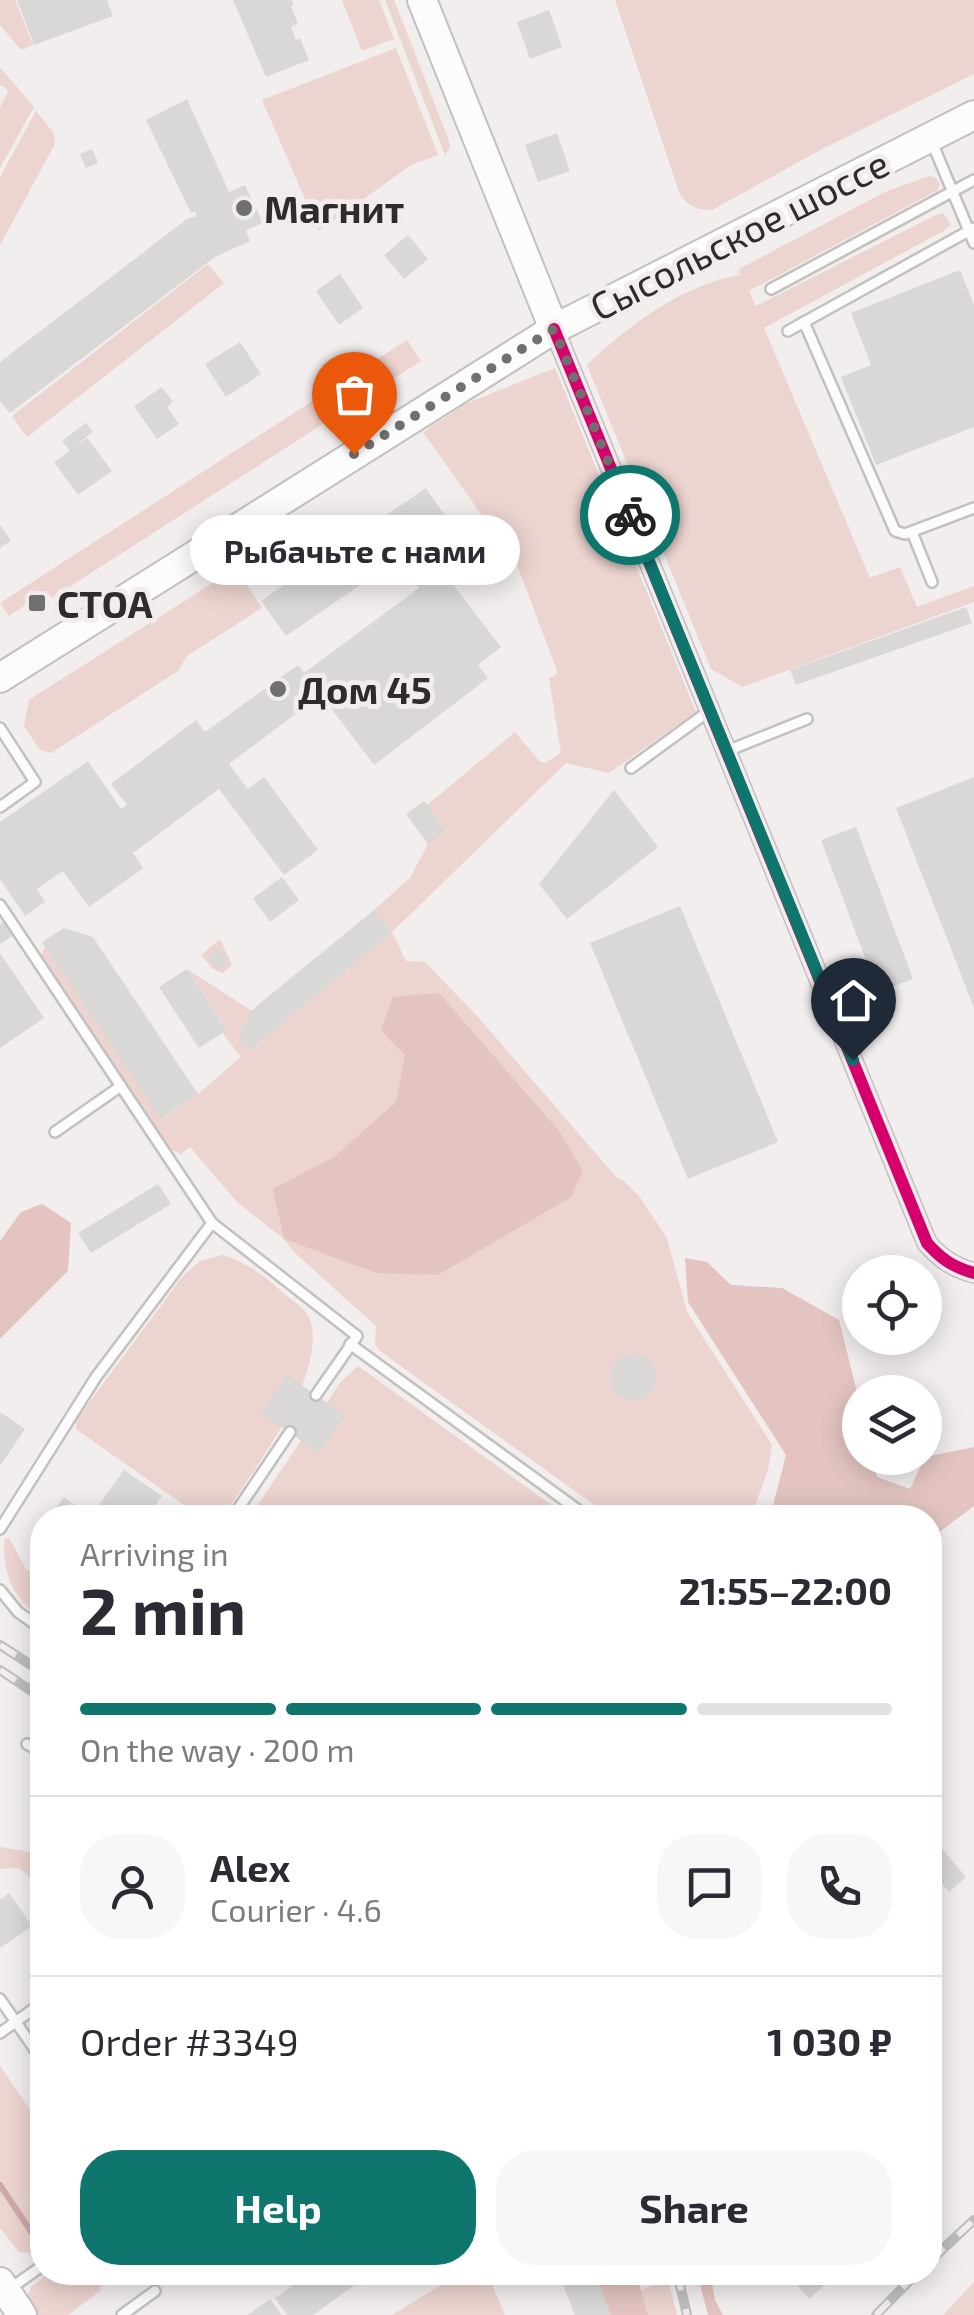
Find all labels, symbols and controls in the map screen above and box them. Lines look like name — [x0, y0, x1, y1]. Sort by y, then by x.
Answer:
street label: Сысольское шоссе — [582, 139, 896, 329]
place label: Магнит — [264, 185, 404, 231]
marker: Магнит — [233, 197, 255, 219]
pin — [312, 352, 397, 455]
icon: bag — [327, 367, 382, 422]
courier — [580, 465, 680, 565]
icon: bike — [603, 488, 658, 543]
callout: Рыбачьте с нами — [189, 514, 519, 584]
text: Рыбачьте с нами — [224, 531, 486, 569]
place label: СТОА — [57, 580, 153, 626]
marker: СТОА — [26, 592, 48, 614]
place label: Дом 45 — [298, 666, 432, 712]
marker: Дом 45 — [267, 678, 289, 700]
pin — [811, 958, 896, 1061]
icon: home — [826, 973, 881, 1028]
map controls — [842, 1255, 942, 1475]
button: locate — [842, 1255, 942, 1355]
button: layers — [842, 1375, 942, 1475]
text: Arriving in — [80, 1534, 229, 1572]
text: 21:55–22:00 — [679, 1567, 892, 1613]
text: 2 min — [80, 1570, 246, 1648]
text: On the way · 200 m — [80, 1730, 355, 1768]
button: person — [80, 1834, 185, 1939]
button: chat — [657, 1834, 762, 1939]
button: phone — [787, 1834, 892, 1939]
text: Alex — [210, 1844, 290, 1890]
text: Courier · 4.6 — [210, 1890, 382, 1928]
text: Order #3349 — [80, 2018, 299, 2064]
text: 1 030 ₽ — [767, 2018, 892, 2064]
button: Help — [80, 2150, 476, 2265]
button: Share — [496, 2150, 892, 2265]

